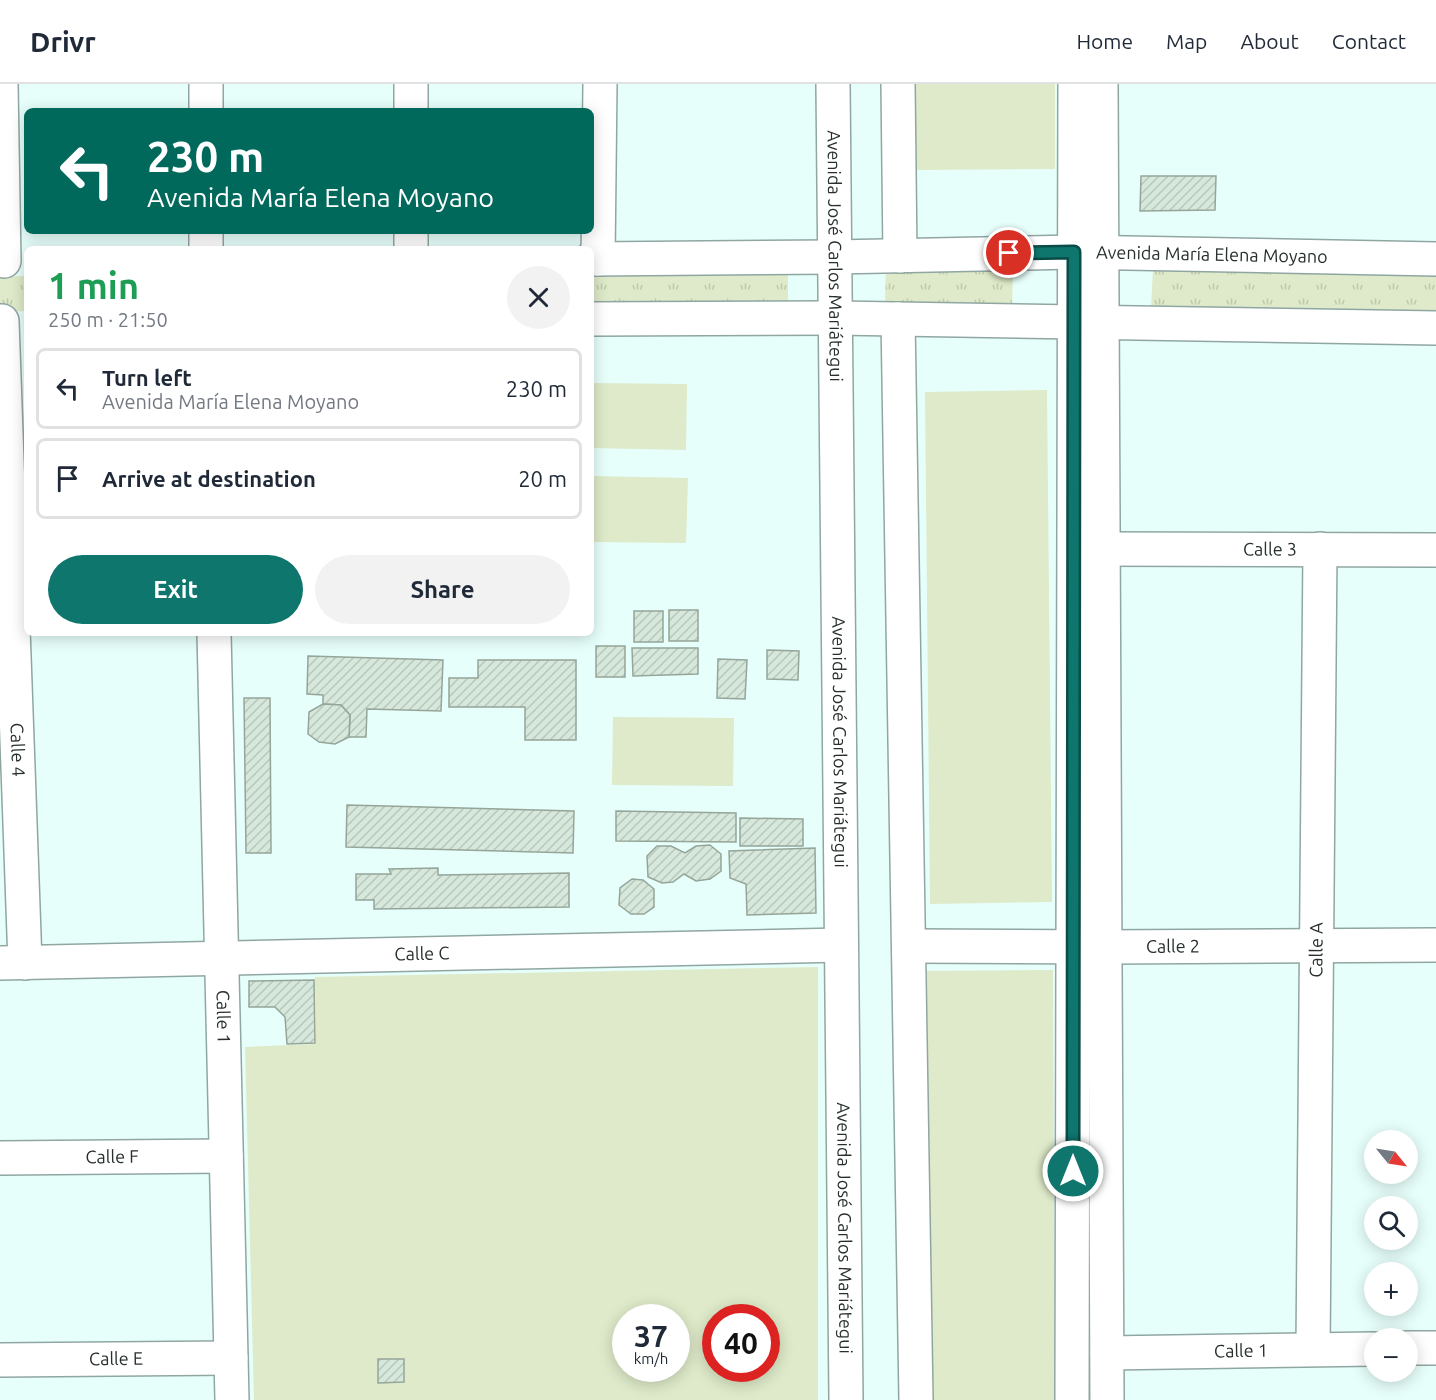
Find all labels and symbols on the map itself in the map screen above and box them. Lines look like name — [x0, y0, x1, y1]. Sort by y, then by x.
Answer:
street label: Avenida José Carlos Mariátegui — [824, 130, 847, 382]
pin — [983, 227, 1034, 278]
street label: Avenida María Elena Moyano — [1096, 241, 1328, 266]
street label: Calle 3 — [1243, 538, 1297, 559]
street label: Avenida José Carlos Mariátegui — [829, 616, 852, 868]
street label: Calle 4 — [7, 722, 29, 777]
street label: Calle A — [1305, 922, 1326, 978]
street label: Calle 2 — [1146, 935, 1200, 956]
street label: Calle C — [394, 942, 450, 964]
street label: Calle 1 — [213, 990, 235, 1044]
street label: Avenida José Carlos Mariátegui — [834, 1102, 857, 1354]
north arrow — [1364, 1130, 1418, 1184]
position arrow — [1041, 1139, 1105, 1203]
street label: Calle F — [85, 1146, 139, 1166]
speed limit sign: 40 — [702, 1304, 780, 1382]
street label: Calle 1 — [1214, 1340, 1268, 1360]
street label: Calle E — [89, 1348, 143, 1368]

